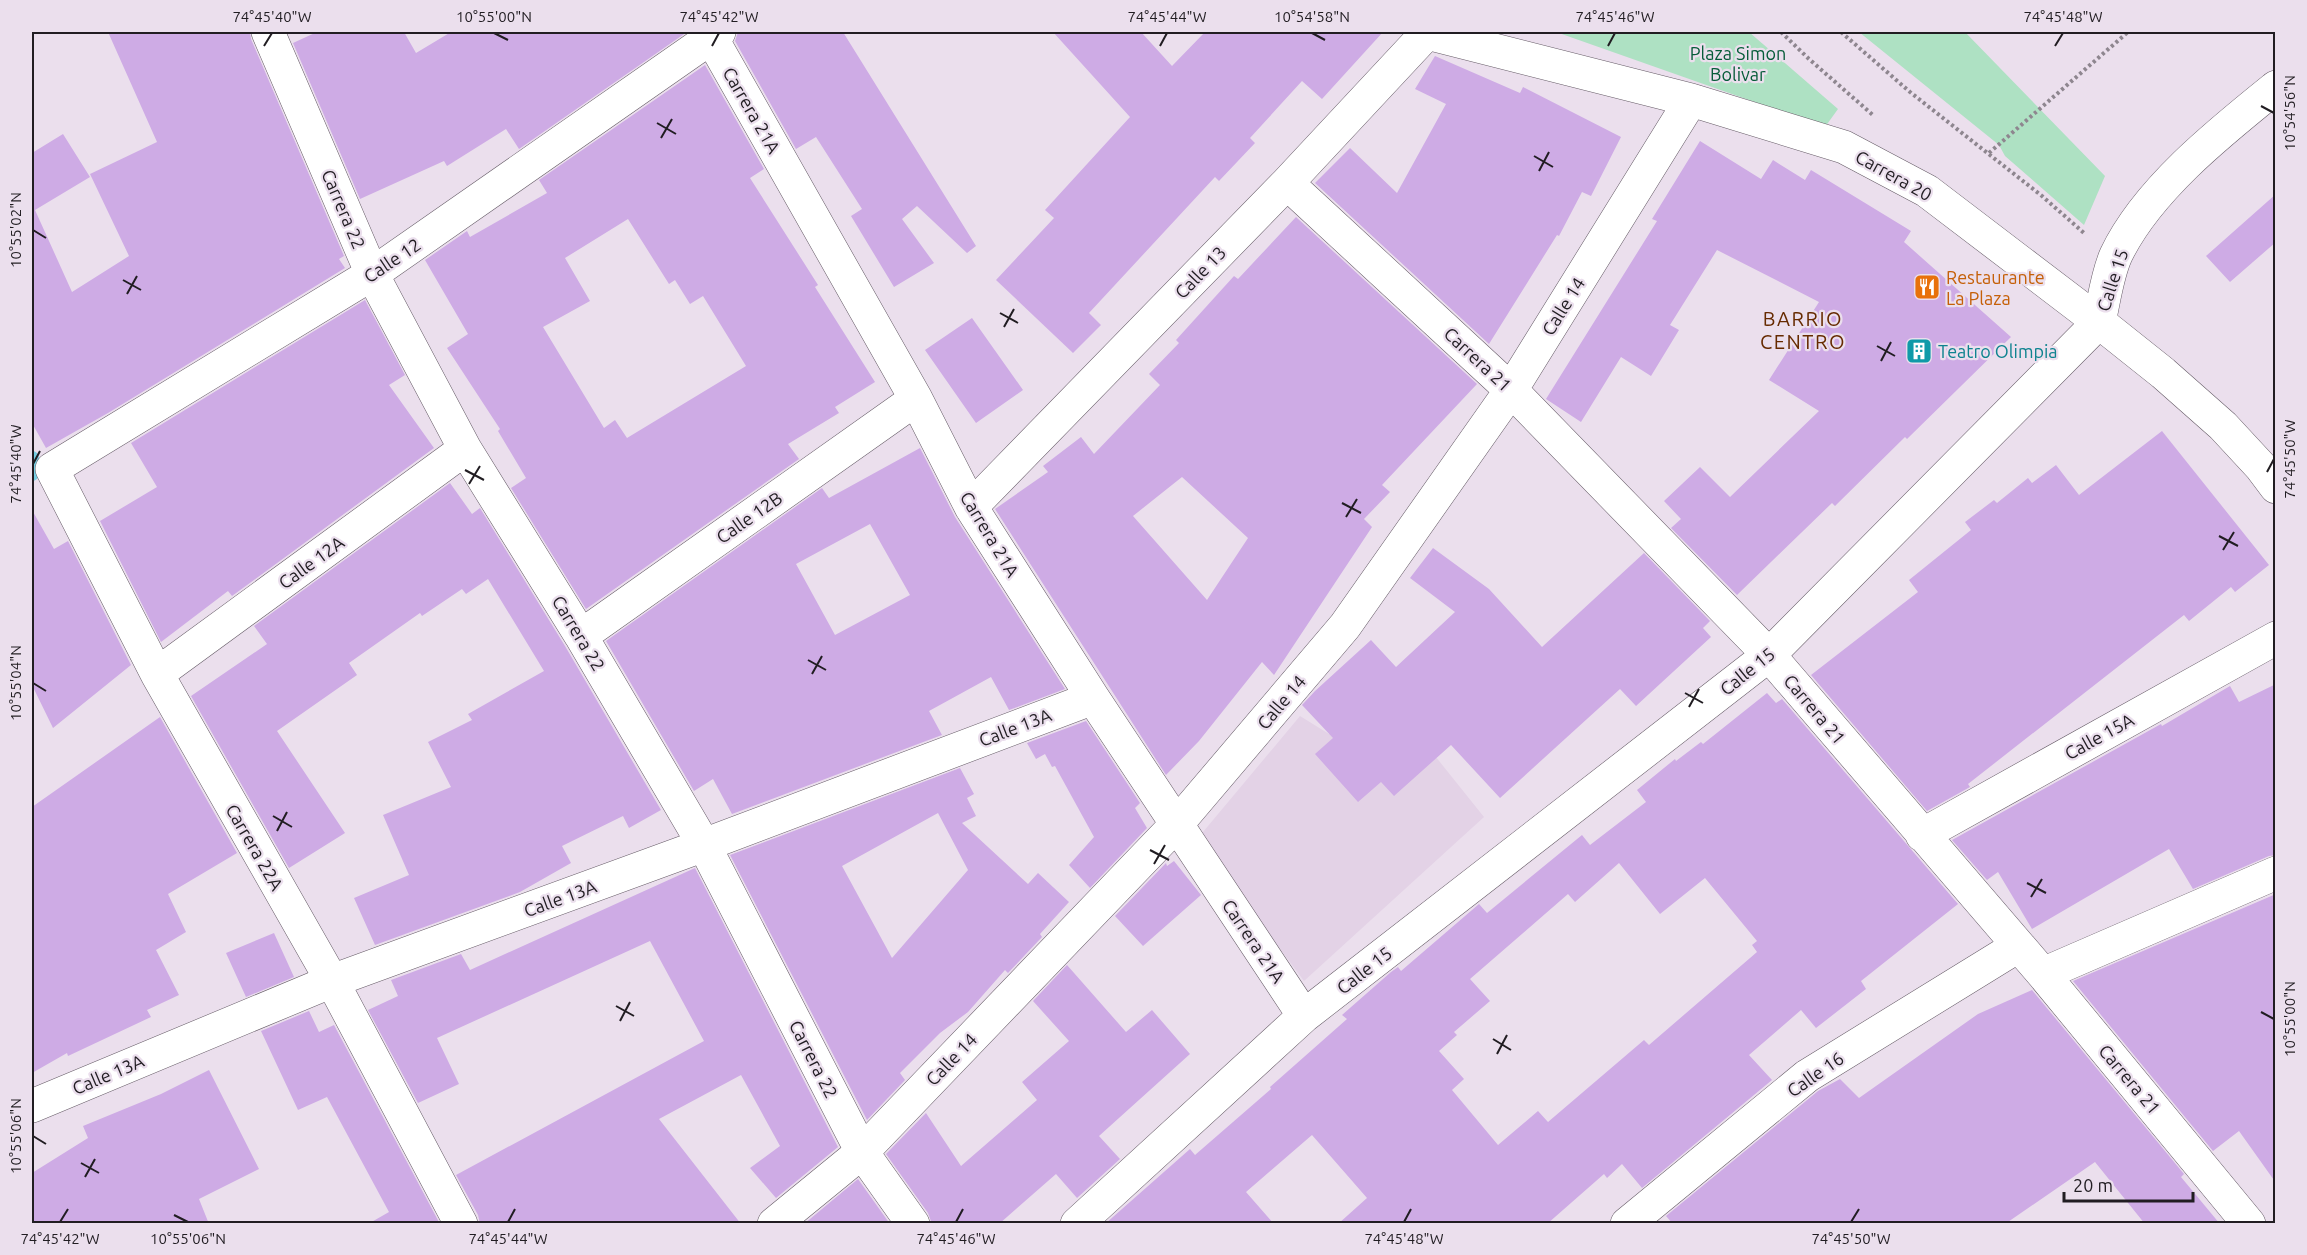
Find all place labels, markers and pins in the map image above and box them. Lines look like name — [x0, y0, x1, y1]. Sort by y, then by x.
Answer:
place label: Restaurante La Plaza — [1946, 267, 2045, 308]
restaurant icon: Restaurante La Plaza — [1912, 272, 1942, 302]
building icon: Teatro Olimpia — [1904, 336, 1934, 366]
place label: Teatro Olimpia — [1938, 341, 2058, 361]

